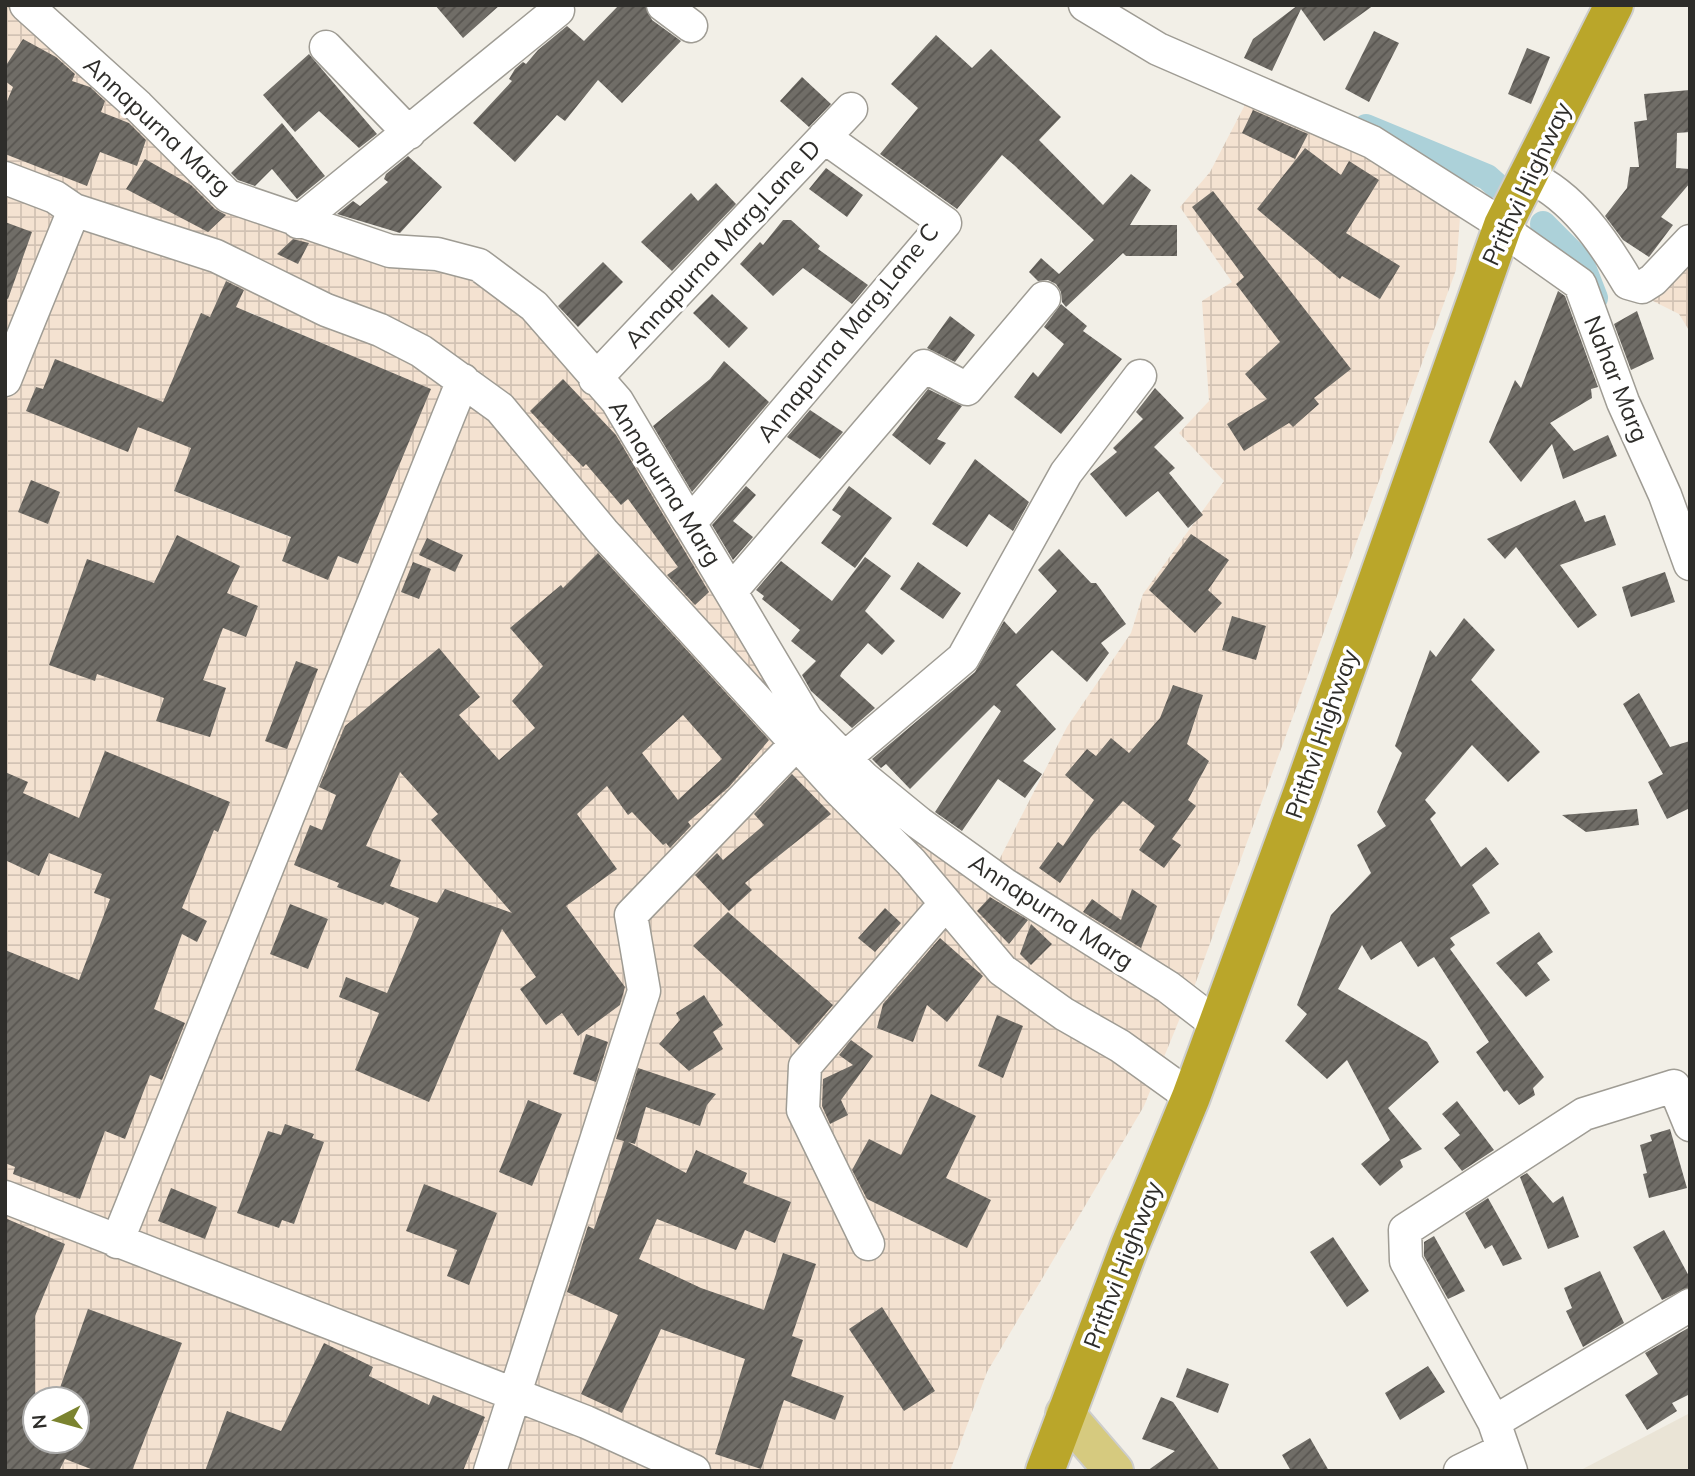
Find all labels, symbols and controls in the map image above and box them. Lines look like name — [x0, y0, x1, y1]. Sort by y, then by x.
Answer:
street label: Annapurna Marg — [78, 50, 237, 201]
street label: Prithvi Highway — [1475, 97, 1577, 270]
street label: Annapurna Marg,Lane D — [618, 133, 827, 354]
street label: Annapurna Marg,Lane C — [750, 217, 945, 448]
street label: Nahar Marg — [1578, 311, 1656, 446]
street label: Annapurna Marg — [603, 394, 729, 571]
street label: Prithvi Highway — [1278, 645, 1364, 822]
street label: Annapurna Marg — [964, 847, 1139, 975]
street label: Prithvi Highway — [1076, 1176, 1168, 1353]
north arrow — [21, 1385, 91, 1455]
text: N — [26, 1413, 52, 1430]

